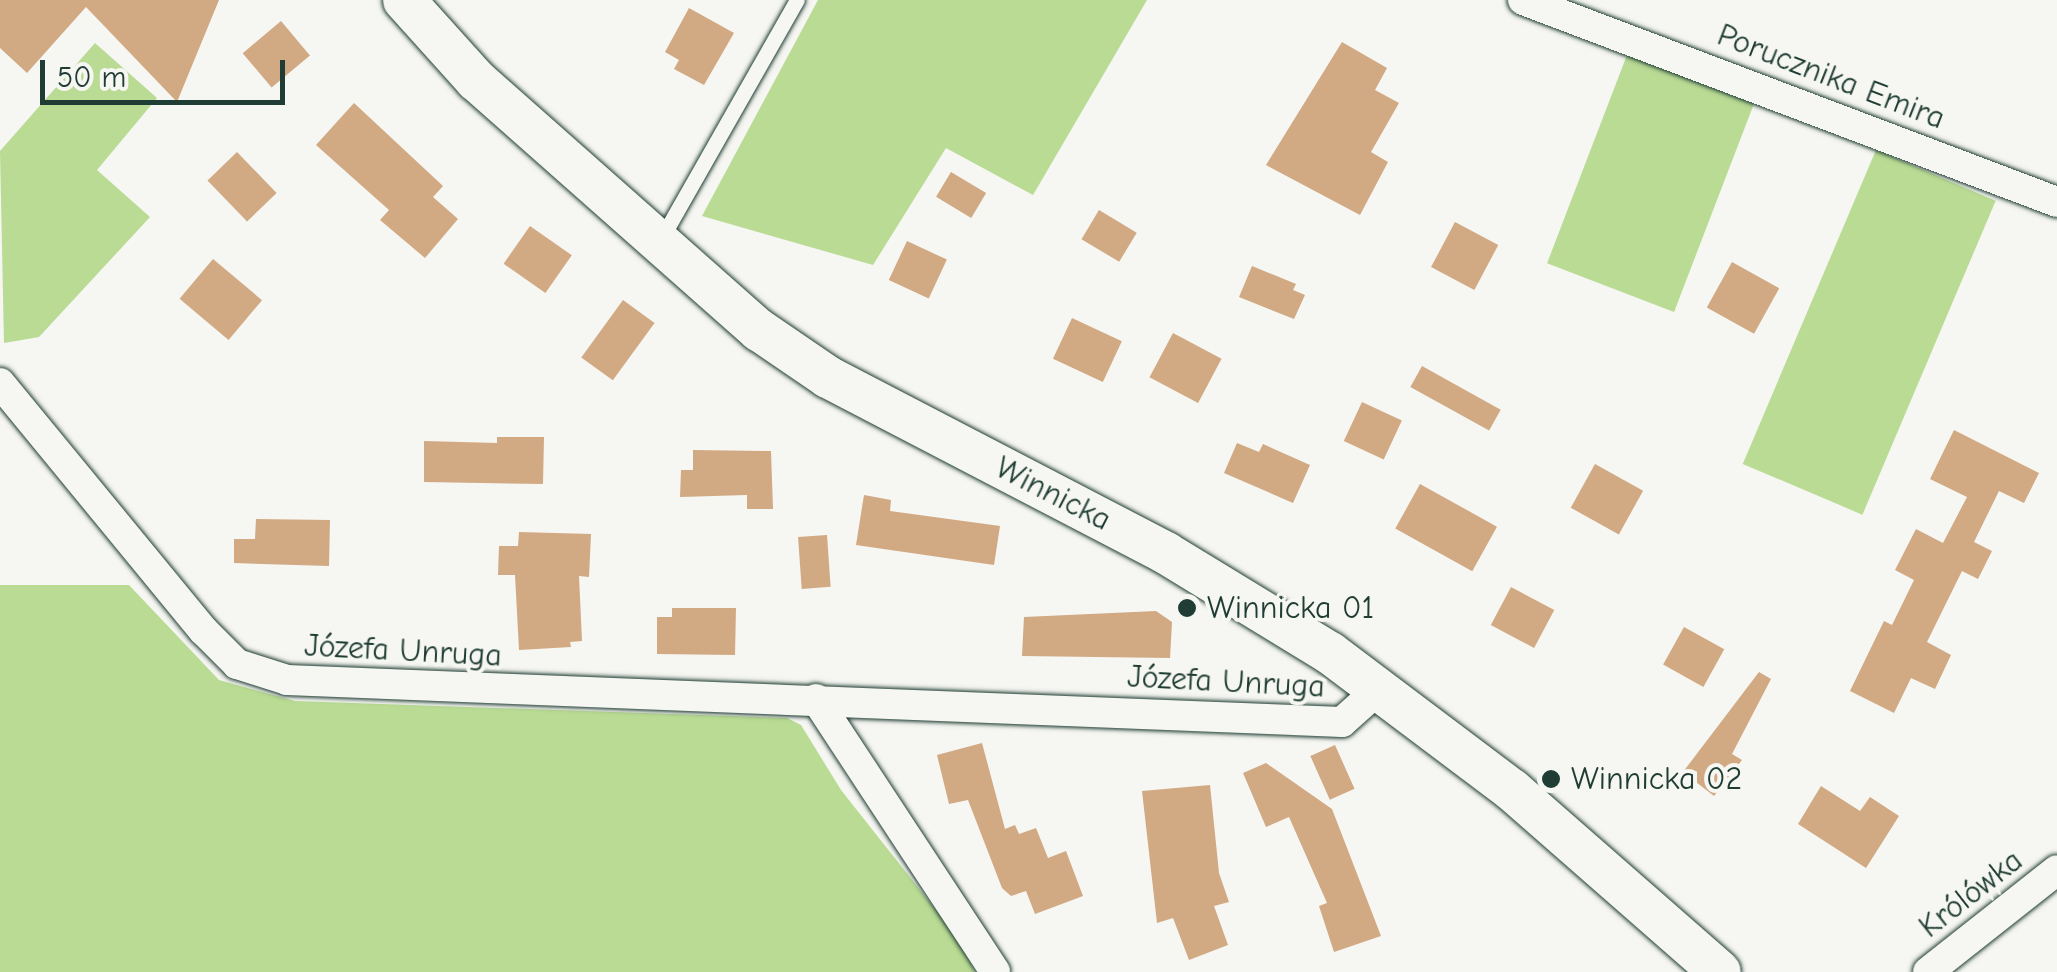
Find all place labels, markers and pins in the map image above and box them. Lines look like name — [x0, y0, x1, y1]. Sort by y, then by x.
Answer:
place label: Winnicka 01 — [1207, 589, 1374, 627]
marker: Winnicka 01 — [1176, 597, 1198, 619]
place label: Winnicka 02 — [1571, 760, 1742, 798]
marker: Winnicka 02 — [1540, 768, 1562, 790]

